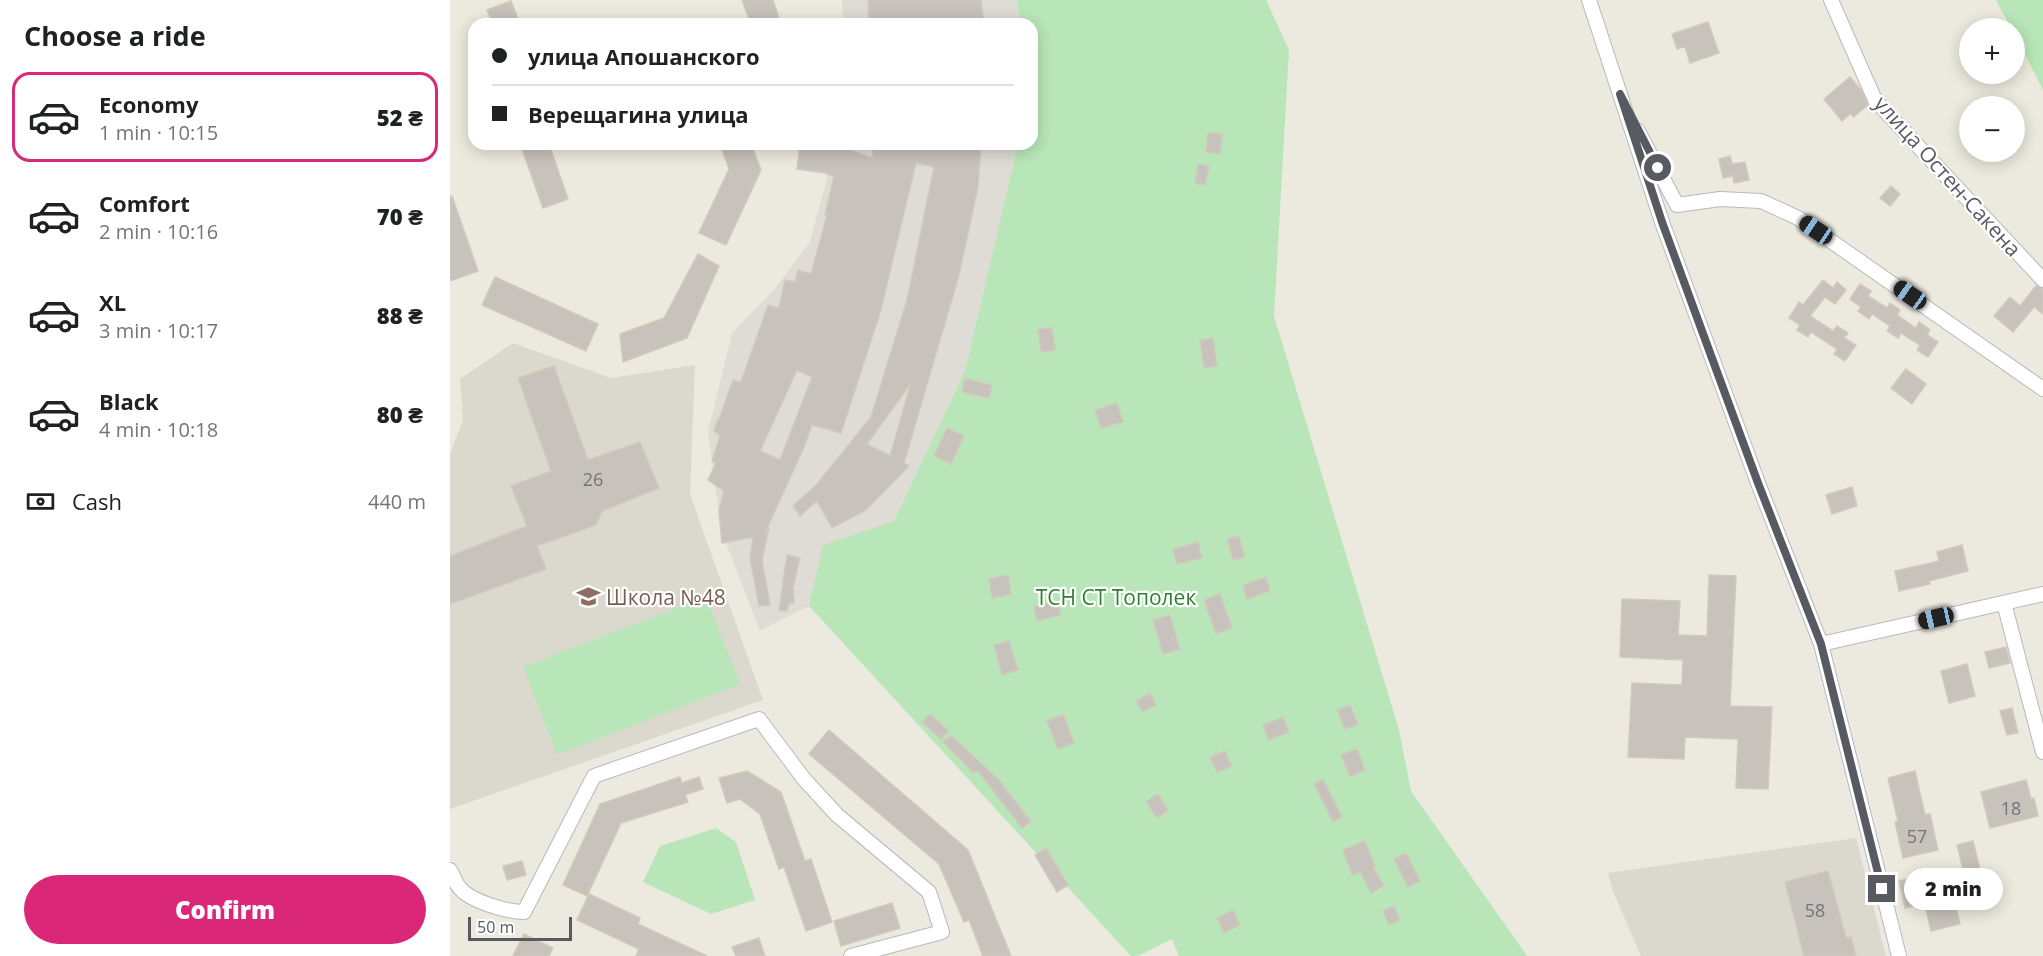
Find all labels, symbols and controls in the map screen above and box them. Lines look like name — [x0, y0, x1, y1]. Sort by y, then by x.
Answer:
text: Choose a ride — [24, 17, 206, 54]
map controls — [1959, 18, 2025, 162]
button: + — [1959, 18, 2025, 84]
text: улица Апошанского — [528, 41, 760, 71]
text: Economy — [99, 89, 198, 119]
icon: car — [27, 90, 81, 144]
street label: улица Остен-Сакена — [1868, 90, 2028, 262]
button: − — [1959, 96, 2025, 162]
text: Верещагина улица — [528, 99, 749, 129]
text: 52 ₴ — [377, 102, 423, 132]
text: 1 min · 10:15 — [99, 119, 218, 146]
route start — [1644, 154, 1671, 181]
text: Comfort — [99, 188, 190, 218]
icon: car — [27, 189, 81, 243]
text: 70 ₴ — [377, 201, 423, 231]
car — [1796, 212, 1836, 248]
text: 2 min · 10:16 — [99, 218, 218, 245]
car — [1890, 277, 1930, 313]
text: XL — [99, 287, 126, 317]
icon: car — [27, 288, 81, 342]
text: 88 ₴ — [377, 300, 423, 330]
text: 3 min · 10:17 — [99, 317, 218, 344]
text: Black — [99, 386, 159, 416]
icon: car — [27, 387, 81, 441]
text: 80 ₴ — [377, 399, 423, 429]
text: 4 min · 10:18 — [99, 416, 218, 443]
house number: 26 — [583, 467, 603, 491]
icon: cash — [24, 485, 57, 518]
text: Cash — [72, 486, 122, 516]
text: 440 m — [368, 488, 426, 515]
place label: Школа №48 — [606, 583, 726, 611]
park label: ТСН СТ Тополек — [1036, 583, 1196, 611]
school or university icon: Школа №48 — [575, 584, 601, 610]
car — [1916, 605, 1956, 631]
house number: 18 — [2001, 796, 2021, 820]
house number: 57 — [1907, 824, 1927, 848]
callout: 2 min — [1903, 868, 2002, 910]
button: Confirm — [24, 875, 426, 944]
route end — [1868, 875, 1895, 902]
text: 2 min — [1925, 875, 1982, 902]
house number: 58 — [1805, 898, 1825, 922]
scale bar — [468, 914, 572, 942]
text: 50 m — [477, 916, 514, 938]

